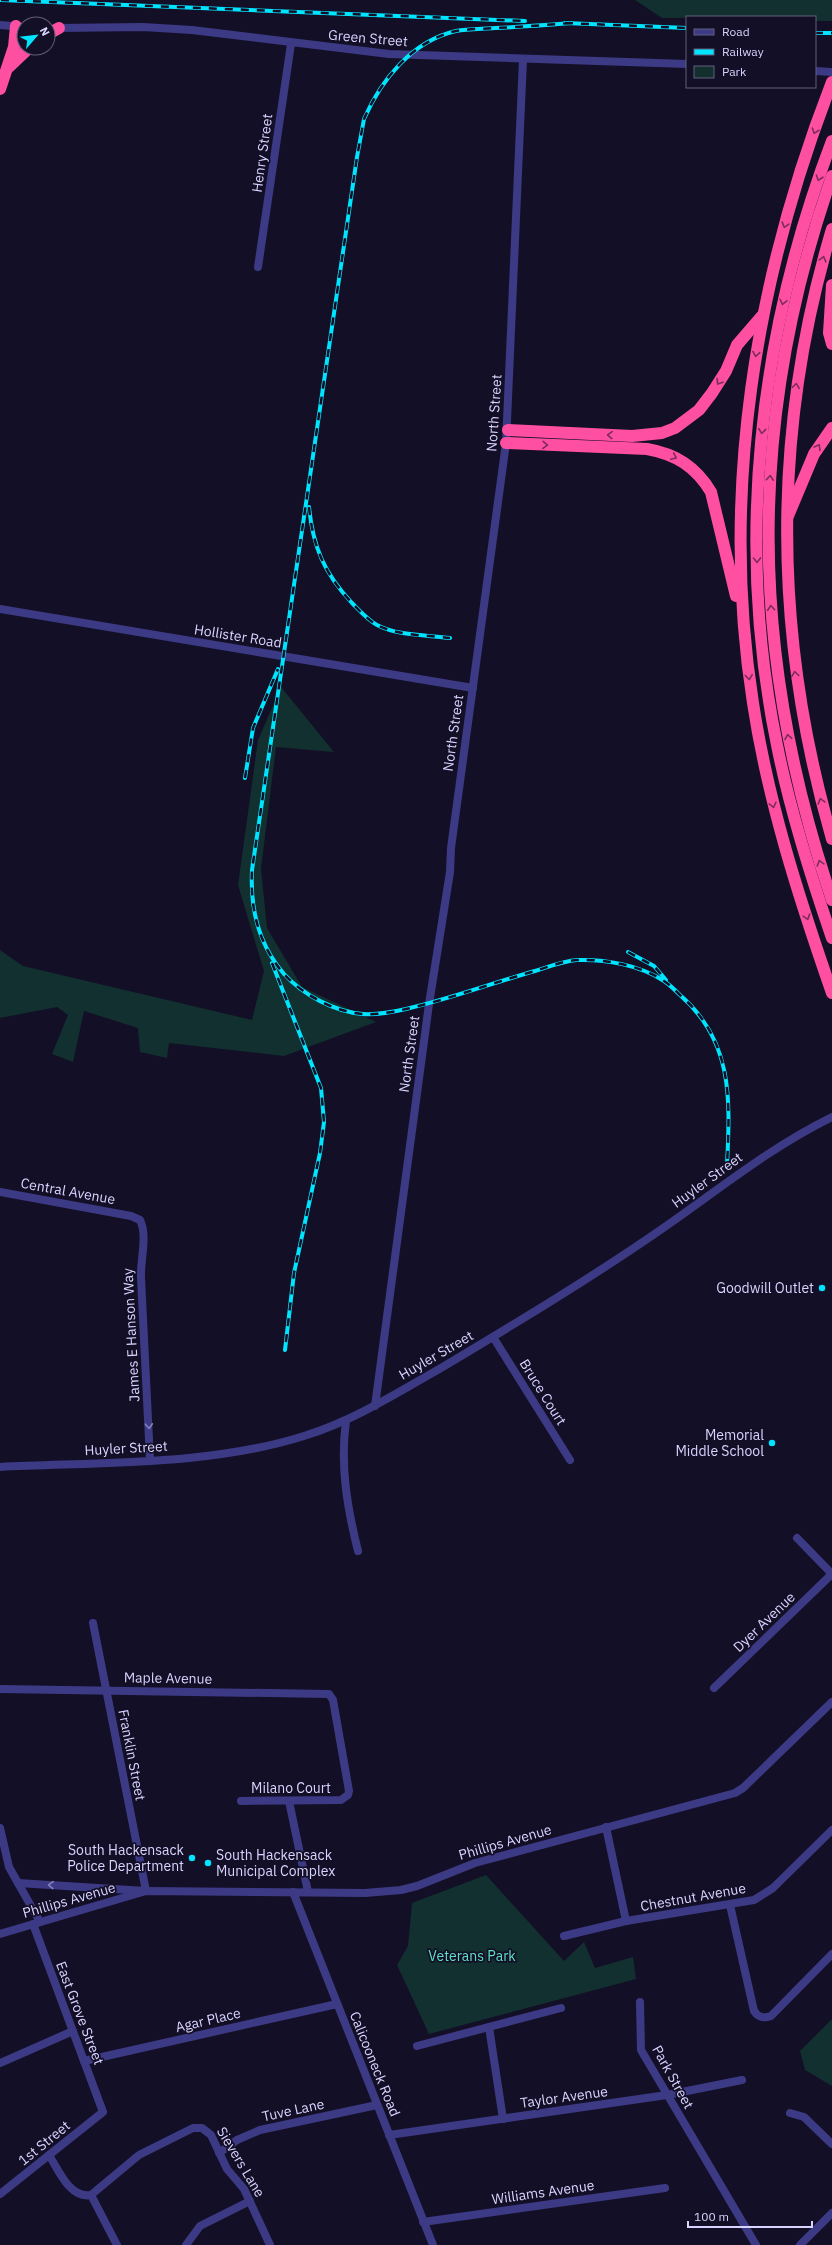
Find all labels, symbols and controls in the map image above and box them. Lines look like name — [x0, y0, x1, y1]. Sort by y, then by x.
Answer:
north arrow — [16, 16, 56, 56]
legend — [686, 16, 816, 88]
text: Road — [722, 24, 750, 39]
text: N — [37, 25, 53, 38]
street label: Green Street — [327, 26, 409, 50]
text: Railway — [722, 44, 764, 59]
text: Park — [722, 64, 747, 79]
street label: Henry Street — [248, 112, 276, 194]
one-way arrow — [811, 127, 820, 134]
one-way arrow — [815, 174, 824, 181]
one-way arrow — [781, 221, 790, 228]
one-way arrow — [818, 256, 827, 263]
one-way arrow — [779, 299, 787, 306]
one-way arrow — [752, 351, 761, 357]
street label: North Street — [482, 374, 506, 452]
one-way arrow — [717, 378, 724, 385]
one-way arrow — [792, 383, 800, 389]
one-way arrow — [758, 428, 767, 434]
one-way arrow — [607, 430, 613, 439]
one-way arrow — [542, 440, 548, 449]
one-way arrow — [814, 444, 821, 451]
one-way arrow — [670, 452, 677, 460]
one-way arrow — [765, 475, 774, 481]
one-way arrow — [752, 557, 761, 563]
one-way arrow — [766, 605, 775, 611]
street label: Hollister Road — [193, 620, 283, 652]
one-way arrow — [791, 671, 800, 677]
one-way arrow — [744, 674, 753, 680]
street label: North Street — [439, 693, 467, 773]
one-way arrow — [784, 734, 792, 740]
one-way arrow — [817, 798, 826, 805]
one-way arrow — [769, 801, 777, 808]
one-way arrow — [816, 859, 825, 866]
one-way arrow — [802, 913, 810, 920]
street label: North Street — [395, 1014, 423, 1094]
street label: Huyler Street — [668, 1148, 746, 1212]
street label: Central Avenue — [19, 1174, 117, 1208]
street label: James E Hanson Way — [119, 1268, 143, 1402]
place label: Goodwill Outlet — [716, 1279, 814, 1297]
marker: Goodwill Outlet — [817, 1283, 827, 1293]
street label: Huyler Street — [395, 1326, 477, 1384]
street label: Bruce Court — [516, 1356, 570, 1429]
one-way arrow — [144, 1423, 153, 1429]
place label: Memorial Middle School — [675, 1426, 764, 1460]
street label: Huyler Street — [84, 1437, 168, 1459]
marker: Memorial Middle School — [767, 1438, 777, 1448]
street label: Dyer Avenue — [729, 1588, 799, 1656]
street label: Maple Avenue — [124, 1668, 213, 1688]
street label: Franklin Street — [114, 1708, 150, 1802]
street label: Milano Court — [251, 1779, 331, 1797]
street label: Phillips Avenue — [456, 1820, 554, 1864]
place label: South Hackensack Police Department — [67, 1841, 185, 1875]
place label: South Hackensack Municipal Complex — [216, 1846, 335, 1880]
marker: South Hackensack Police Department — [187, 1853, 197, 1863]
marker: South Hackensack Municipal Complex — [203, 1858, 213, 1868]
street label: Phillips Avenue — [20, 1878, 118, 1922]
street label: Chestnut Avenue — [639, 1879, 747, 1915]
one-way arrow — [48, 1881, 54, 1889]
park label: Veterans Park — [428, 1947, 516, 1965]
street label: East Grove Street — [52, 1959, 108, 2067]
street label: Agar Place — [174, 2004, 243, 2036]
street label: Calicooneck Road — [346, 2009, 404, 2119]
street label: Park Street — [648, 2042, 698, 2112]
street label: Taylor Avenue — [519, 2082, 609, 2112]
street label: Tuve Lane — [260, 2095, 326, 2125]
street label: 1st Street — [14, 2117, 74, 2169]
street label: Sievers Lane — [213, 2123, 269, 2201]
street label: Williams Avenue — [490, 2176, 596, 2208]
scale bar — [688, 2203, 812, 2229]
text: 100 m — [694, 2209, 729, 2224]

